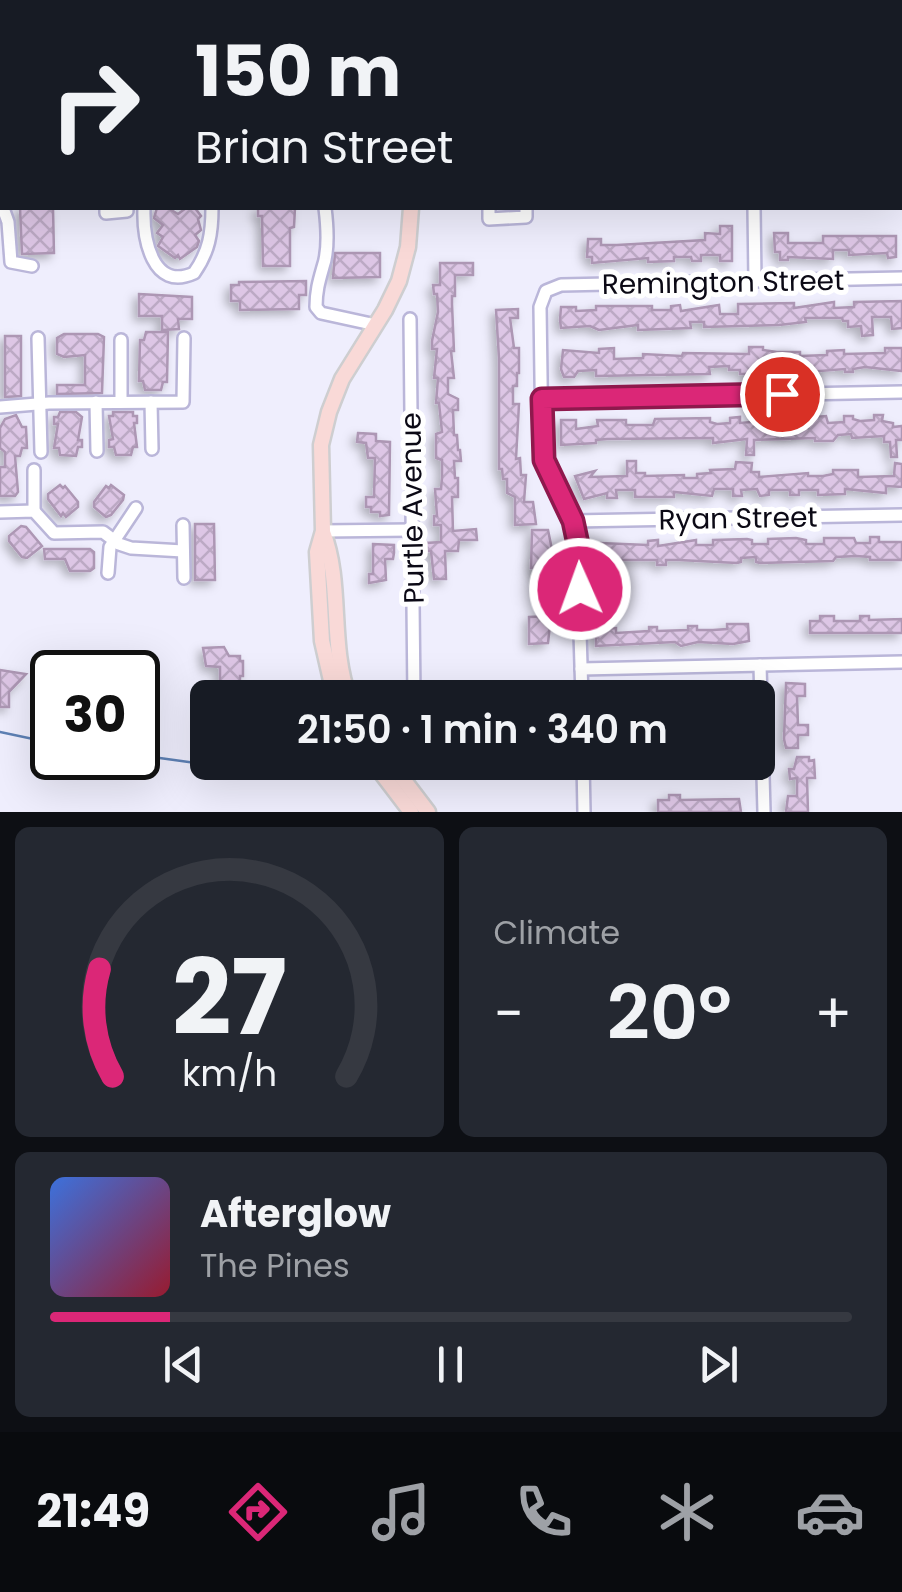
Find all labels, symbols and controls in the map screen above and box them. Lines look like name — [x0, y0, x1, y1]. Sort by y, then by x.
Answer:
text: 150 m — [195, 22, 401, 121]
icon: right — [30, 40, 160, 170]
text: Brian Street — [195, 116, 453, 179]
street label: Remington Street — [601, 261, 845, 304]
pin — [740, 352, 825, 437]
icon: arrive — [755, 367, 810, 422]
street label: Purtle Avenue — [391, 412, 434, 604]
street label: Ryan Street — [658, 498, 818, 539]
position arrow — [528, 537, 632, 641]
speed limit sign: 30 — [30, 650, 160, 780]
text: 21:50 · 1 min · 340 m — [297, 703, 668, 756]
text: Climate — [494, 910, 620, 955]
text: 27 — [172, 925, 287, 1070]
text: 20° — [607, 960, 732, 1065]
text: − — [494, 975, 524, 1052]
text: + — [814, 975, 852, 1052]
text: km/h — [182, 1048, 277, 1099]
text: Afterglow — [200, 1187, 391, 1240]
text: The Pines — [200, 1243, 350, 1288]
icon: previous — [156, 1337, 211, 1392]
icon: pause — [423, 1337, 478, 1392]
icon: next — [691, 1337, 746, 1392]
icon: directions — [223, 1477, 293, 1547]
icon: music — [366, 1477, 436, 1547]
icon: phone — [509, 1477, 579, 1547]
icon: climate — [652, 1477, 722, 1547]
icon: car — [795, 1477, 865, 1547]
text: 21:49 — [37, 1480, 150, 1543]

